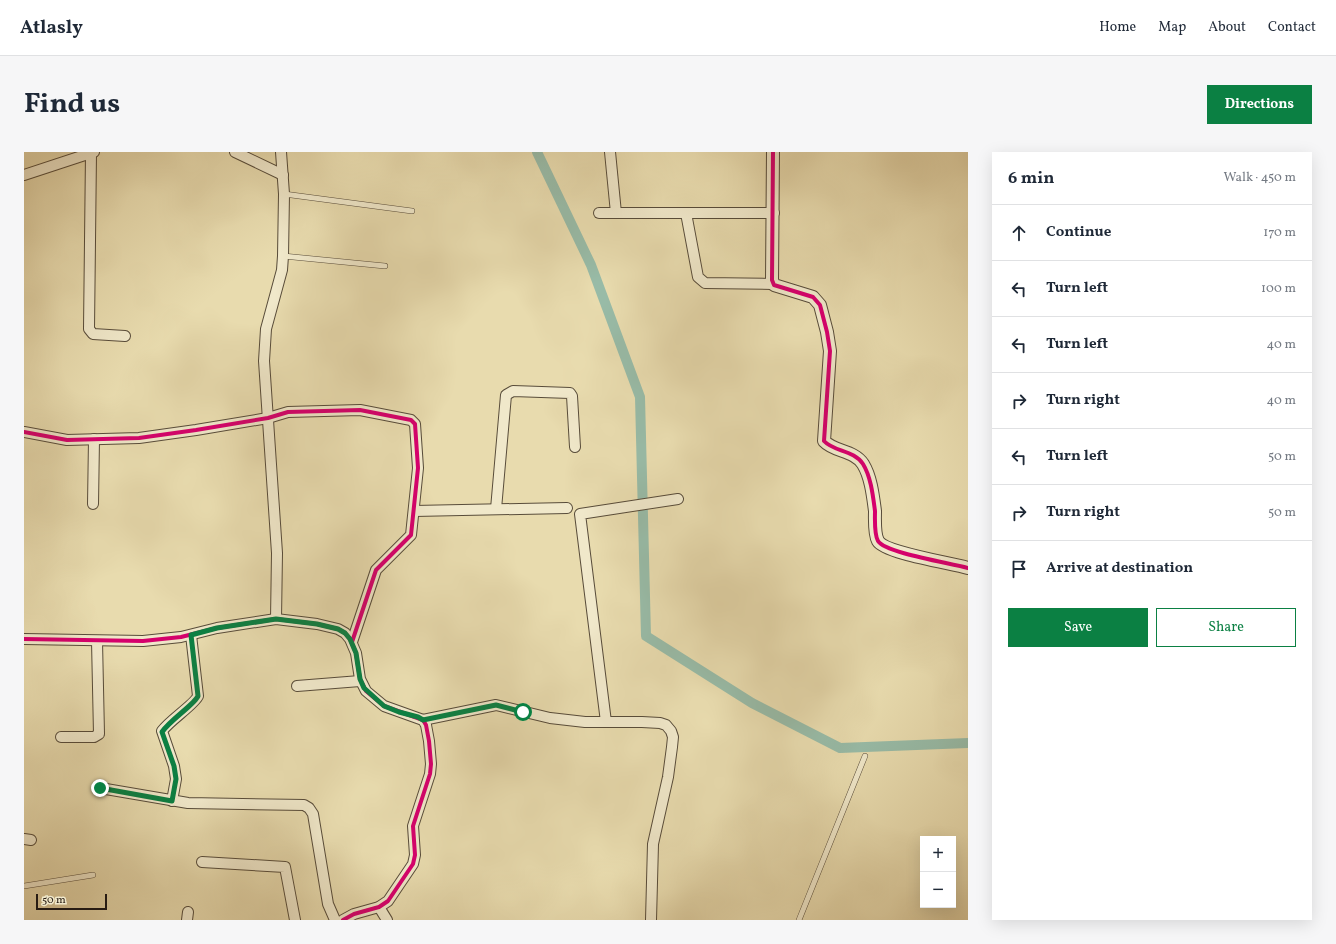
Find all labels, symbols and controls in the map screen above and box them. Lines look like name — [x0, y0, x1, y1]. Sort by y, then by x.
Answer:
text: Atlasly — [20, 15, 83, 41]
text: Home — [1099, 18, 1136, 37]
text: Map — [1158, 18, 1186, 37]
text: About — [1208, 18, 1246, 37]
text: Contact — [1268, 18, 1316, 37]
text: Find us — [24, 85, 120, 124]
button: Directions — [1207, 85, 1312, 124]
text: 6 min — [1008, 167, 1054, 190]
text: Walk · 450 m — [1223, 169, 1296, 187]
icon: ahead — [1008, 222, 1030, 244]
text: Continue — [1046, 222, 1111, 243]
text: 170 m — [1263, 224, 1296, 242]
icon: left — [1008, 278, 1030, 300]
text: Turn left — [1046, 278, 1108, 299]
text: 100 m — [1261, 280, 1296, 298]
icon: left — [1008, 334, 1030, 356]
text: Turn left — [1046, 334, 1108, 355]
text: 40 m — [1267, 336, 1296, 354]
icon: right — [1008, 390, 1030, 412]
text: Turn right — [1046, 390, 1120, 411]
text: 40 m — [1267, 392, 1296, 410]
icon: left — [1008, 446, 1030, 468]
text: Turn left — [1046, 446, 1108, 467]
text: 50 m — [1268, 448, 1296, 466]
icon: right — [1008, 502, 1030, 524]
text: Turn right — [1046, 502, 1120, 523]
text: 50 m — [1268, 504, 1296, 522]
icon: arrive — [1008, 558, 1030, 580]
text: Arrive at destination — [1046, 558, 1193, 579]
button: Save — [1008, 608, 1148, 647]
button: Share — [1156, 608, 1296, 647]
route start — [514, 703, 532, 721]
route end — [91, 779, 109, 797]
map controls — [920, 836, 956, 908]
button: + — [920, 836, 956, 872]
button: − — [920, 872, 956, 908]
scale bar — [36, 892, 107, 911]
text: 50 m — [42, 893, 66, 908]

